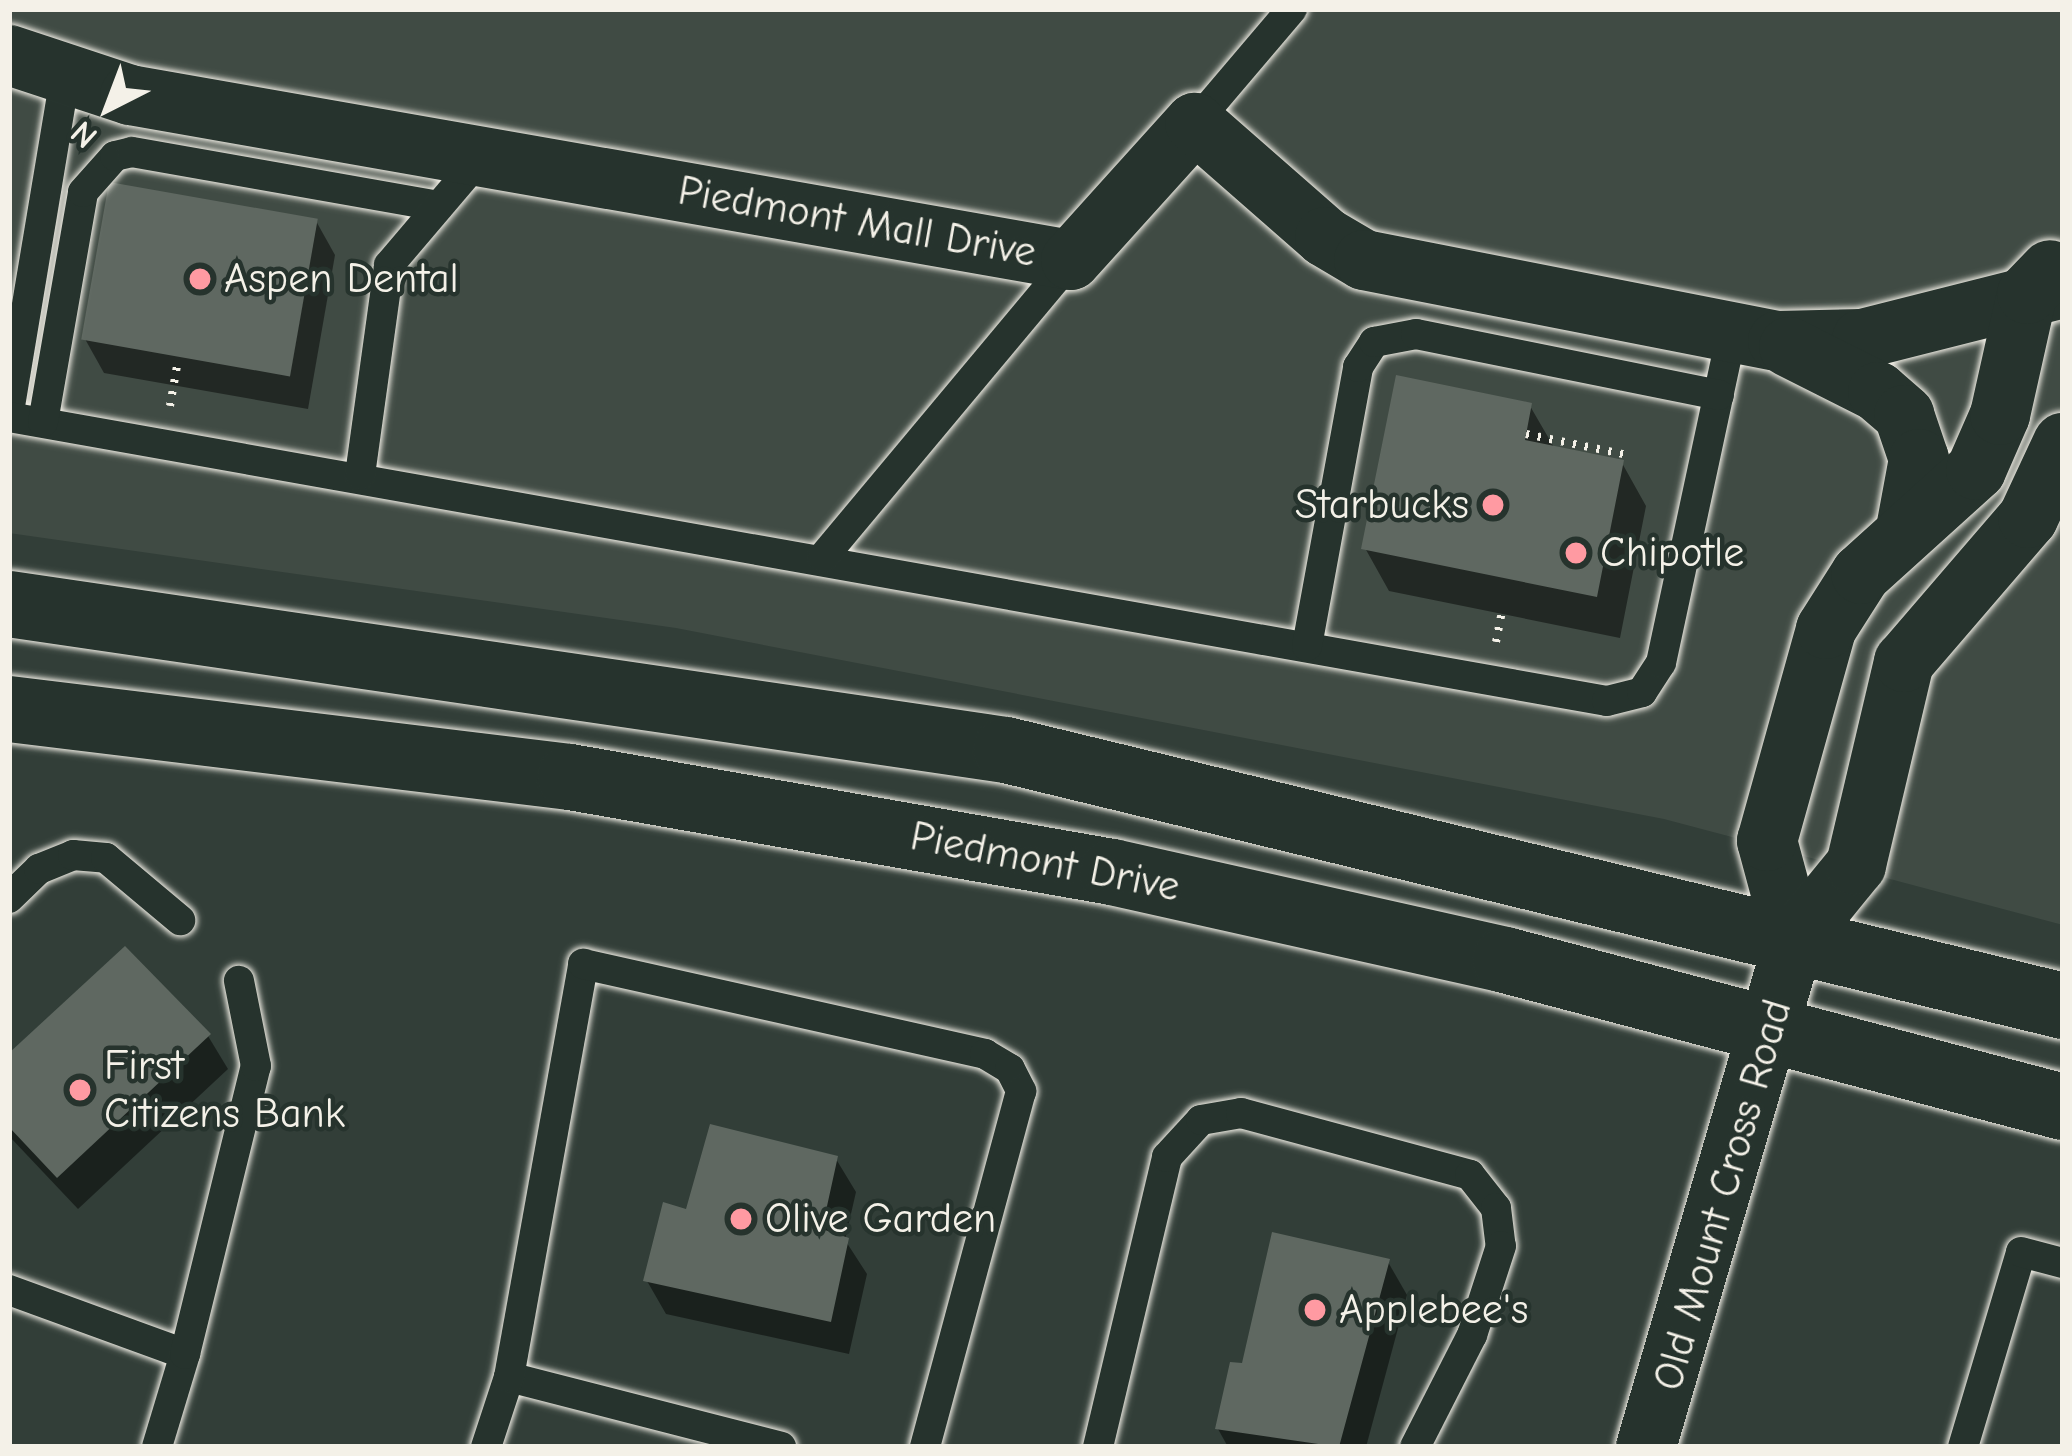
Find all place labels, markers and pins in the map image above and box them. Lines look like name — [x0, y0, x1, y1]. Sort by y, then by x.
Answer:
place label: Aspen Dental — [224, 254, 459, 304]
marker: Aspen Dental — [187, 266, 213, 292]
place label: Starbucks — [1295, 480, 1469, 530]
marker: Starbucks — [1480, 492, 1506, 518]
place label: Chipotle — [1600, 528, 1744, 578]
marker: Chipotle — [1563, 540, 1589, 566]
place label: First Citizens Bank — [104, 1041, 345, 1140]
marker: First Citizens Bank — [67, 1077, 93, 1103]
place label: Olive Garden — [765, 1194, 996, 1244]
marker: Olive Garden — [728, 1206, 754, 1232]
place label: Applebee's — [1339, 1285, 1529, 1335]
marker: Applebee's — [1302, 1297, 1328, 1323]

